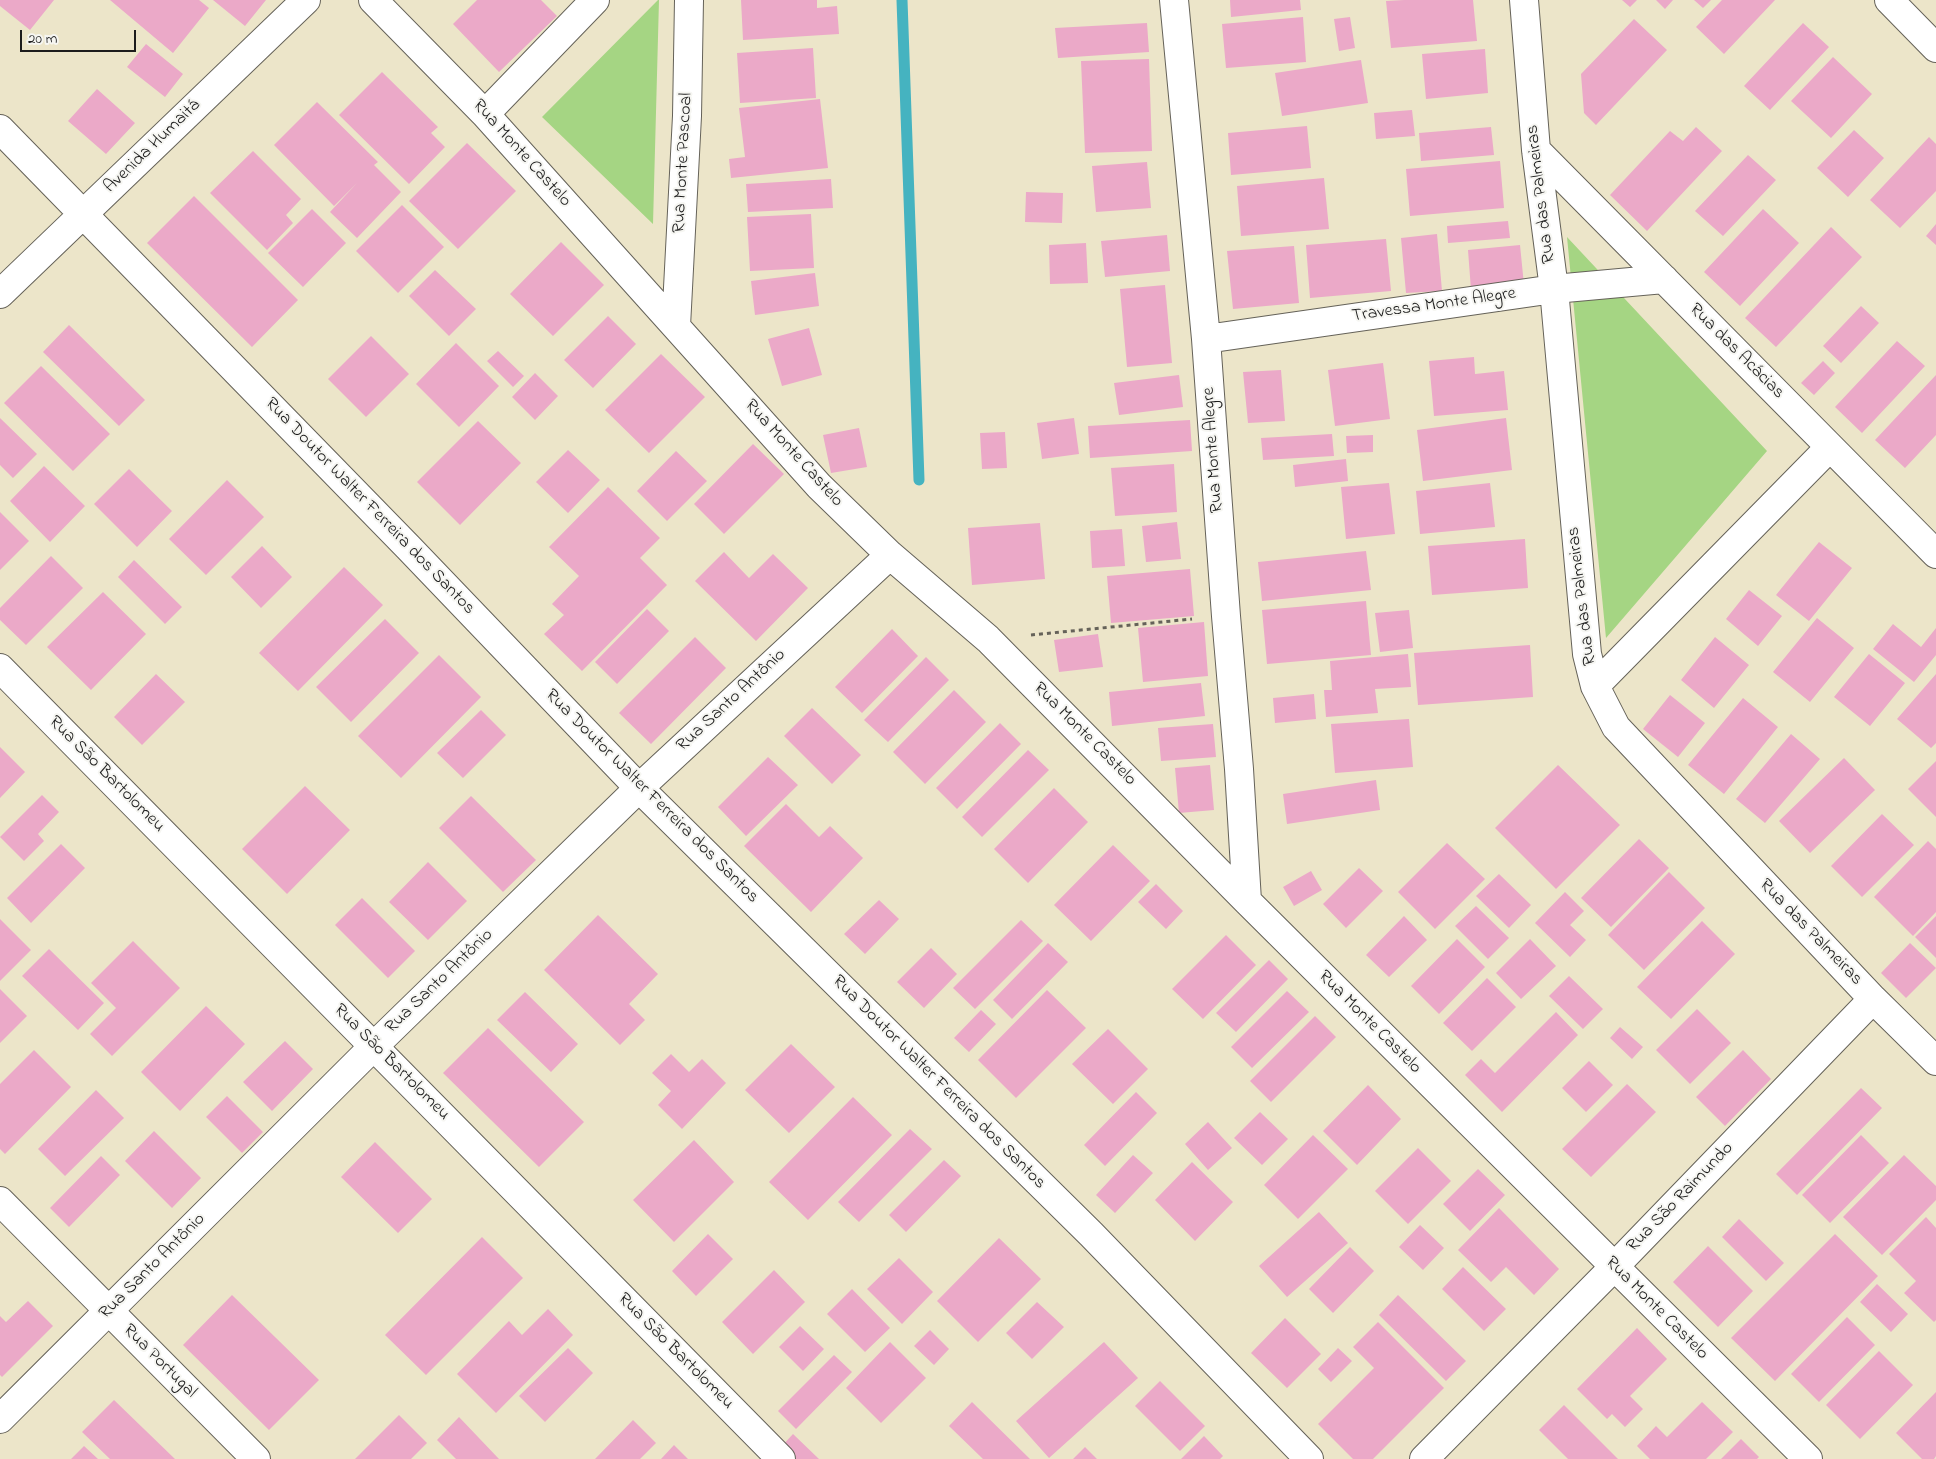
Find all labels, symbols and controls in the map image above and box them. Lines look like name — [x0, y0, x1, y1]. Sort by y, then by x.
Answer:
scale bar — [22, 20, 139, 52]
text: 20 m — [28, 28, 57, 50]
street label: Rua Monte Pascoal — [670, 92, 698, 234]
street label: Avenida Humaitá — [100, 96, 206, 198]
street label: Rua Monte Castelo — [467, 96, 575, 212]
street label: Rua das Palmeiras — [1523, 123, 1561, 265]
street label: Travessa Monte Alegre — [1351, 284, 1517, 328]
street label: Rua das Acácias — [1684, 300, 1788, 404]
street label: Rua Monte Alegre — [1199, 386, 1229, 514]
street label: Rua Doutor Walter Ferreira dos Santos — [259, 394, 479, 620]
street label: Rua Monte Castelo — [739, 396, 847, 512]
street label: Rua das Palmeiras — [1564, 525, 1602, 667]
street label: Rua Santo Antônio — [673, 645, 791, 757]
street label: Rua Monte Castelo — [1028, 679, 1140, 791]
street label: Rua Doutor Walter Ferreira dos Santos — [540, 686, 762, 908]
street label: Rua São Bartolomeu — [43, 712, 169, 838]
street label: Rua das Palmeiras — [1754, 875, 1866, 991]
street label: Rua Santo Antônio — [382, 925, 498, 1039]
street label: Rua Monte Castelo — [1313, 967, 1425, 1079]
street label: Rua Doutor Walter Ferreira dos Santos — [827, 972, 1049, 1194]
street label: Rua São Bartolomeu — [328, 1000, 454, 1126]
street label: Rua São Raimundo — [1623, 1139, 1739, 1257]
street label: Rua Santo Antônio — [95, 1209, 211, 1325]
street label: Rua Monte Castelo — [1600, 1253, 1712, 1365]
street label: Rua São Bartolomeu — [612, 1289, 738, 1415]
street label: Rua Portugal — [117, 1320, 201, 1404]

